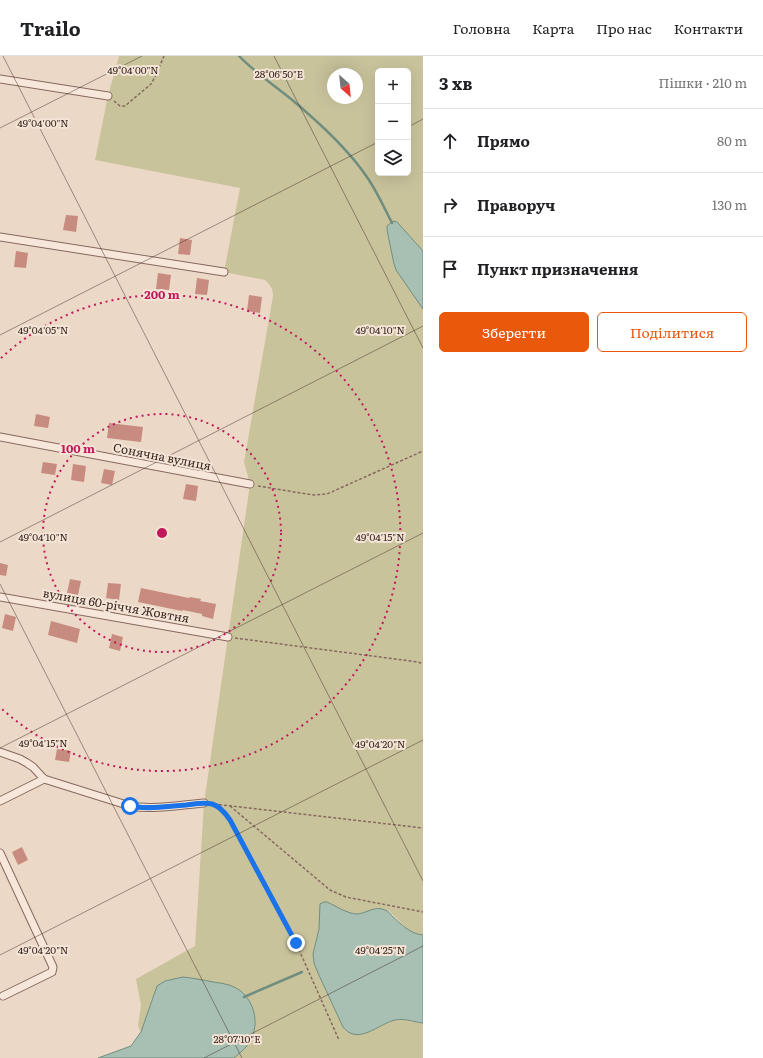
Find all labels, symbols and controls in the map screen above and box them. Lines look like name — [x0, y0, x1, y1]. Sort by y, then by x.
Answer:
text: Trailo — [20, 14, 81, 42]
text: Головна — [453, 18, 510, 38]
text: Карта — [532, 18, 574, 38]
text: Про нас — [596, 18, 652, 38]
text: Контакти — [674, 18, 743, 38]
text: 49°04'00"N — [107, 62, 159, 77]
text: 28°06'50"E — [255, 66, 303, 81]
north arrow — [327, 68, 363, 104]
map controls — [375, 68, 411, 176]
button: + — [375, 68, 411, 104]
text: 3 хв — [439, 70, 472, 95]
text: Пішки · 210 m — [658, 73, 747, 92]
button: − — [375, 104, 411, 140]
text: 49°04'00"N — [17, 115, 69, 130]
text: Прямо — [477, 129, 530, 152]
icon: ahead — [439, 130, 461, 152]
text: 80 m — [717, 131, 747, 150]
button: layers — [375, 140, 411, 176]
text: Праворуч — [477, 193, 555, 216]
icon: right — [439, 194, 461, 216]
text: 130 m — [712, 195, 747, 214]
text: Пункт призначення — [477, 257, 638, 280]
icon: arrive — [439, 258, 461, 280]
text: 200 m — [144, 285, 180, 303]
button: Зберегти — [439, 312, 589, 352]
button: Поділитися — [597, 312, 747, 352]
text: 49°04'05"N — [18, 322, 68, 337]
text: 49°04'10"N — [355, 322, 405, 337]
street label: Сонячна вулиця — [112, 438, 213, 474]
text: 100 m — [61, 439, 95, 457]
centre of rings — [155, 526, 169, 540]
text: 49°04'10"N — [18, 529, 68, 544]
text: 49°04'15"N — [355, 529, 405, 544]
street label: вулиця 60-річчя Жовтня — [42, 583, 191, 627]
text: 49°04'15"N — [18, 735, 68, 750]
text: 49°04'20"N — [355, 736, 405, 751]
route start — [121, 797, 139, 815]
route end — [287, 934, 305, 952]
text: 49°04'20"N — [18, 942, 68, 957]
text: 49°04'25"N — [355, 942, 405, 957]
text: 28°07'10"E — [213, 1031, 261, 1046]

